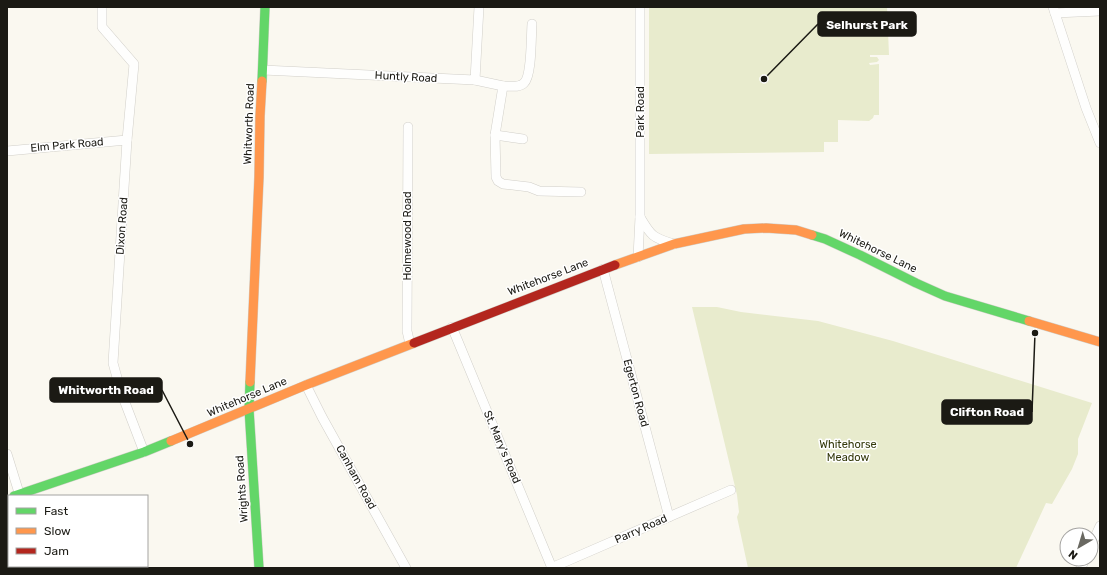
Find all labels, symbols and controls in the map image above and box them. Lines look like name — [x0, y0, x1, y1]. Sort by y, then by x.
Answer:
callout: Selhurst Park — [818, 12, 916, 36]
text: Selhurst Park — [826, 18, 908, 32]
street label: Huntly Road — [374, 69, 438, 85]
street label: Whitworth Road — [241, 83, 257, 165]
street label: Park Road — [634, 86, 647, 138]
street label: Elm Park Road — [30, 135, 104, 155]
street label: Holmewood Road — [401, 191, 414, 281]
street label: Dixon Road — [114, 197, 130, 255]
street label: Whitehorse Lane — [837, 226, 919, 276]
street label: Whitehorse Lane — [506, 256, 590, 298]
street label: Egerton Road — [621, 358, 651, 428]
street label: Whitehorse Lane — [205, 374, 289, 420]
callout: Whitworth Road — [50, 378, 162, 402]
text: Whitworth Road — [58, 383, 154, 397]
callout: Clifton Road — [942, 400, 1032, 424]
text: Clifton Road — [950, 405, 1024, 419]
street label: St. Mary's Road — [481, 408, 523, 486]
park label: Whitehorse Meadow — [819, 438, 877, 464]
street label: Canham Road — [333, 443, 379, 511]
street label: Wrights Road — [233, 455, 251, 523]
legend — [8, 495, 148, 567]
text: Fast — [44, 504, 68, 518]
street label: Parry Road — [613, 512, 669, 546]
text: Slow — [44, 524, 71, 538]
north arrow — [1059, 527, 1099, 567]
text: Jam — [44, 544, 69, 558]
text: N — [1066, 547, 1080, 562]

